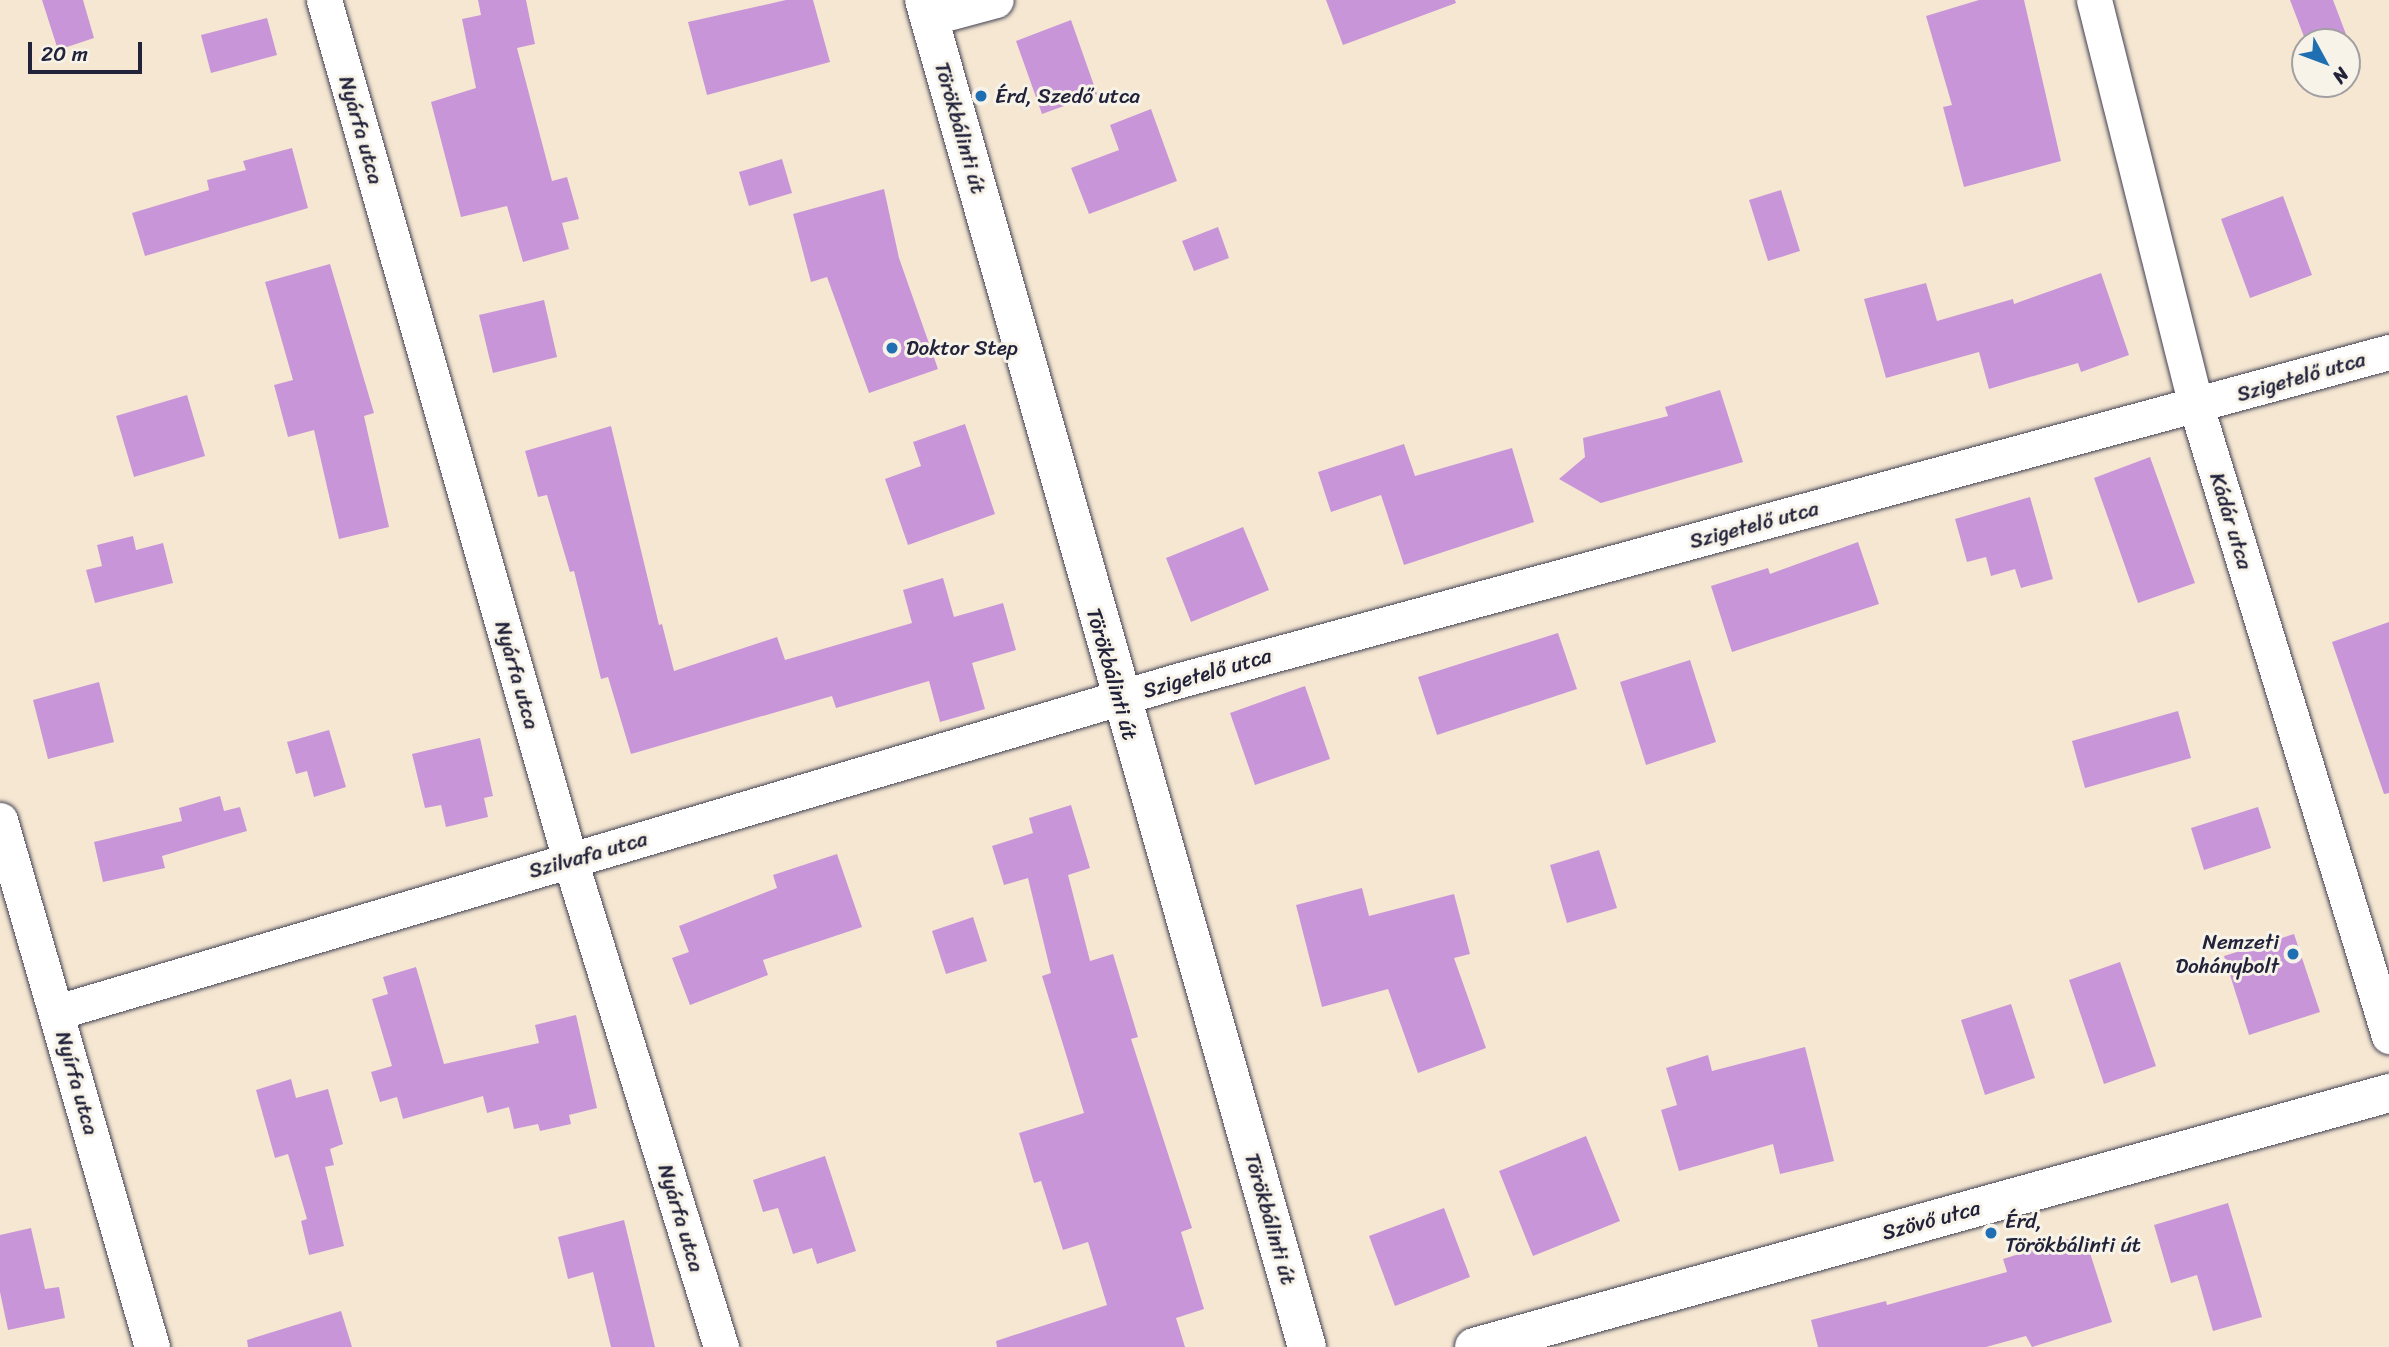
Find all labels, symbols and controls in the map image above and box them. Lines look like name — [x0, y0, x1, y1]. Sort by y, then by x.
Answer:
scale bar — [32, 28, 145, 72]
north arrow — [2291, 28, 2361, 98]
text: 20 m — [41, 35, 88, 73]
street label: Törökbálinti út — [929, 59, 991, 197]
text: N — [2324, 60, 2357, 92]
street label: Nyárfa utca — [334, 73, 388, 187]
place label: Érd, Szedő utca — [995, 83, 1140, 109]
marker: Érd, Szedő utca — [973, 88, 989, 104]
place label: Doktor Step — [906, 335, 1019, 361]
marker: Doktor Step — [884, 340, 900, 356]
street label: Szigetelő utca — [2234, 347, 2368, 407]
street label: Kádár utca — [2204, 469, 2258, 573]
street label: Szigetelő utca — [1687, 496, 1821, 554]
street label: Törökbálinti út — [1081, 605, 1143, 743]
street label: Nyárfa utca — [490, 618, 544, 732]
street label: Szigetelő utca — [1140, 643, 1274, 703]
street label: Szilvafa utca — [526, 826, 650, 884]
place label: Nemzeti Dohánybolt — [2176, 929, 2279, 979]
marker: Nemzeti Dohánybolt — [2285, 946, 2301, 962]
street label: Nyírfa utca — [50, 1028, 104, 1138]
street label: Törökbálinti út — [1239, 1150, 1301, 1288]
street label: Nyárfa utca — [653, 1161, 709, 1275]
street label: Szövő utca — [1879, 1195, 1983, 1245]
place label: Érd, Törökbálinti út — [2005, 1208, 2141, 1258]
marker: Érd, Törökbálinti út — [1983, 1225, 1999, 1241]

